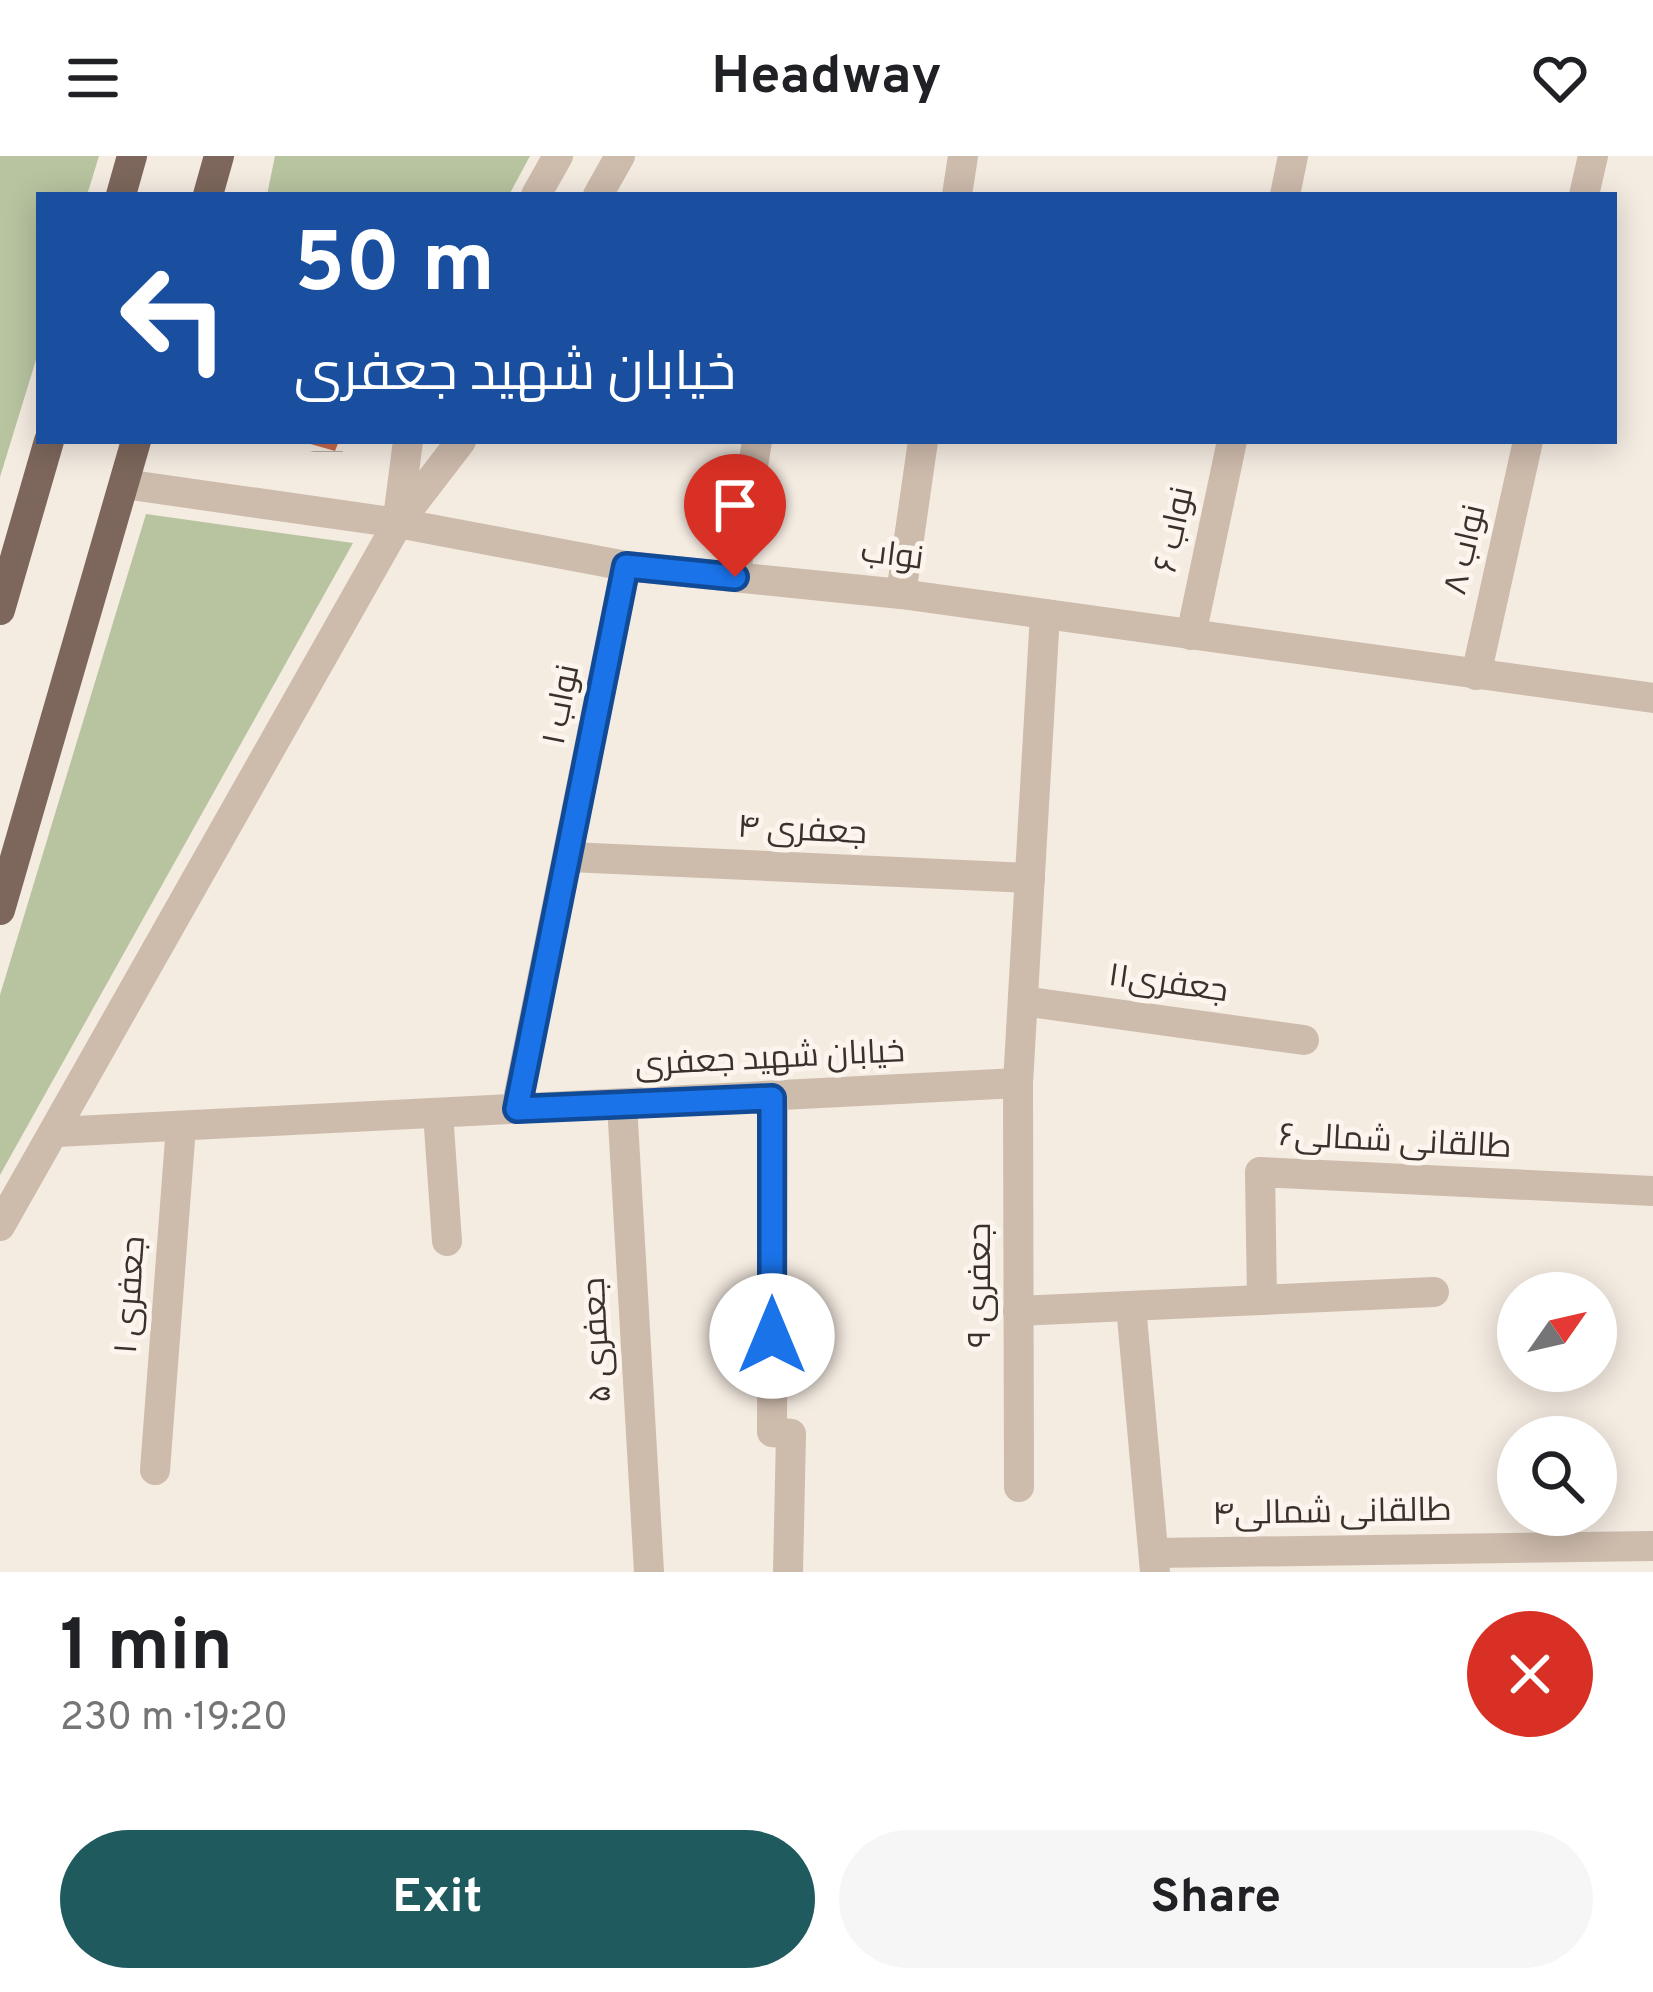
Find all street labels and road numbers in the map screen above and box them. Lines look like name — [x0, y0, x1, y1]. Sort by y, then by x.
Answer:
street label: نواب ۶ — [1146, 483, 1206, 577]
street label: نواب ۸ — [1436, 501, 1498, 599]
street label: نواب — [858, 532, 926, 582]
street label: نواب ۱ — [535, 661, 591, 749]
street label: جعفری ۴ — [736, 808, 868, 856]
street label: جعفری۱۱ — [1106, 956, 1230, 1014]
street label: خیابان شهید جعفری — [634, 1032, 906, 1088]
street label: طالقانی شمالی۶ — [1277, 1116, 1513, 1170]
street label: جعفری ۹ — [961, 1223, 1003, 1347]
street label: جعفری ۱ — [107, 1235, 157, 1355]
street label: جعفری ۵ — [575, 1276, 623, 1404]
street label: طالقانی شمالی۴ — [1212, 1491, 1452, 1537]

